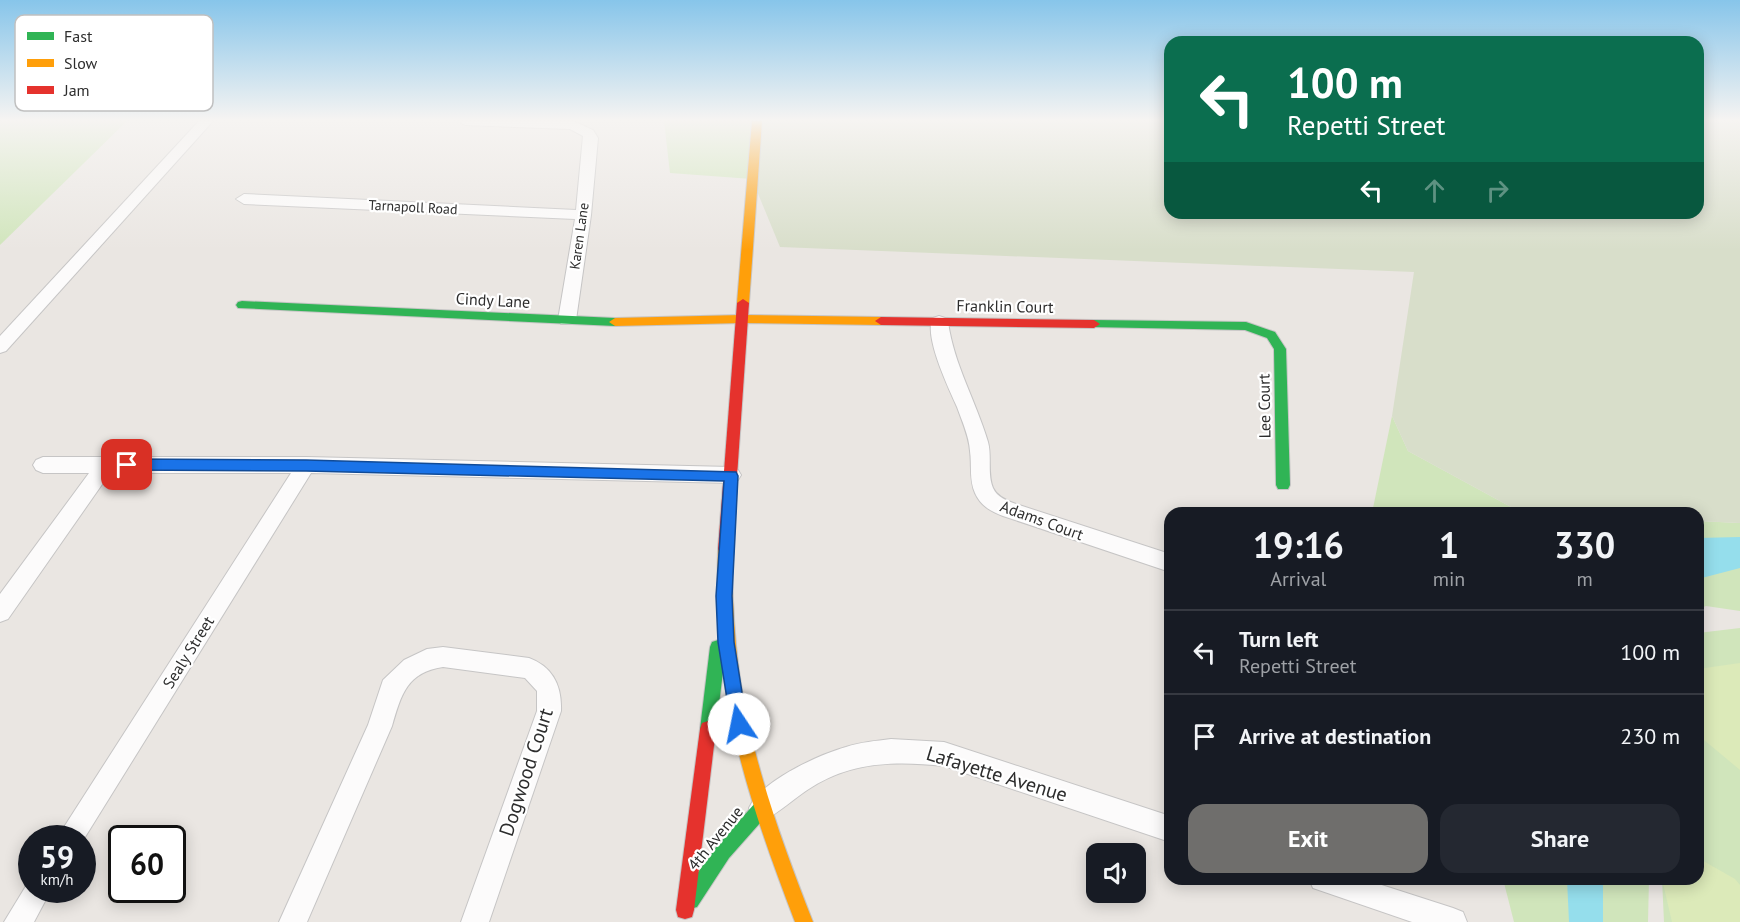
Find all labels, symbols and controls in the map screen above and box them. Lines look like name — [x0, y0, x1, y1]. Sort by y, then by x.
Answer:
legend — [15, 15, 213, 111]
text: Fast — [64, 26, 93, 46]
text: Slow — [64, 53, 98, 73]
text: 100 m — [1287, 55, 1403, 110]
icon: left — [1188, 60, 1266, 138]
text: Jam — [63, 80, 90, 100]
text: Repetti Street — [1287, 108, 1446, 142]
icon: left — [1355, 174, 1388, 207]
icon: ahead — [1418, 174, 1451, 207]
icon: right — [1481, 174, 1514, 207]
street label: Tarnapoll Road — [368, 196, 458, 218]
street label: Karen Lane — [565, 202, 593, 270]
street label: Cindy Lane — [455, 288, 531, 312]
street label: Franklin Court — [956, 295, 1054, 317]
street label: Lee Court — [1253, 373, 1275, 439]
pin — [101, 439, 152, 490]
icon: arrive — [110, 448, 143, 481]
street label: Adams Court — [998, 496, 1087, 544]
text: 19:16 — [1253, 521, 1344, 568]
text: 1 — [1439, 521, 1459, 568]
text: 330 — [1554, 521, 1615, 568]
text: Arrival — [1270, 566, 1326, 592]
text: min — [1433, 566, 1465, 592]
text: m — [1577, 566, 1593, 592]
street label: Sealy Street — [158, 612, 218, 692]
text: Turn left — [1239, 625, 1319, 653]
icon: left — [1188, 636, 1221, 669]
text: 100 m — [1620, 638, 1680, 666]
text: Repetti Street — [1239, 653, 1356, 679]
position arrow — [707, 692, 771, 756]
street label: Dogwood Court — [493, 705, 559, 839]
icon: arrive — [1188, 720, 1221, 753]
text: Arrive at destination — [1239, 722, 1431, 750]
text: 230 m — [1620, 722, 1680, 750]
street label: Lafayette Avenue — [923, 740, 1071, 808]
street label: 4th Avenue — [683, 802, 747, 874]
button: Exit — [1188, 804, 1428, 873]
button: Share — [1440, 804, 1680, 873]
speed limit sign: 60 — [108, 825, 186, 903]
text: 59 — [40, 837, 74, 876]
map controls — [1086, 843, 1146, 903]
button: sound — [1086, 843, 1146, 903]
text: km/h — [41, 870, 73, 889]

